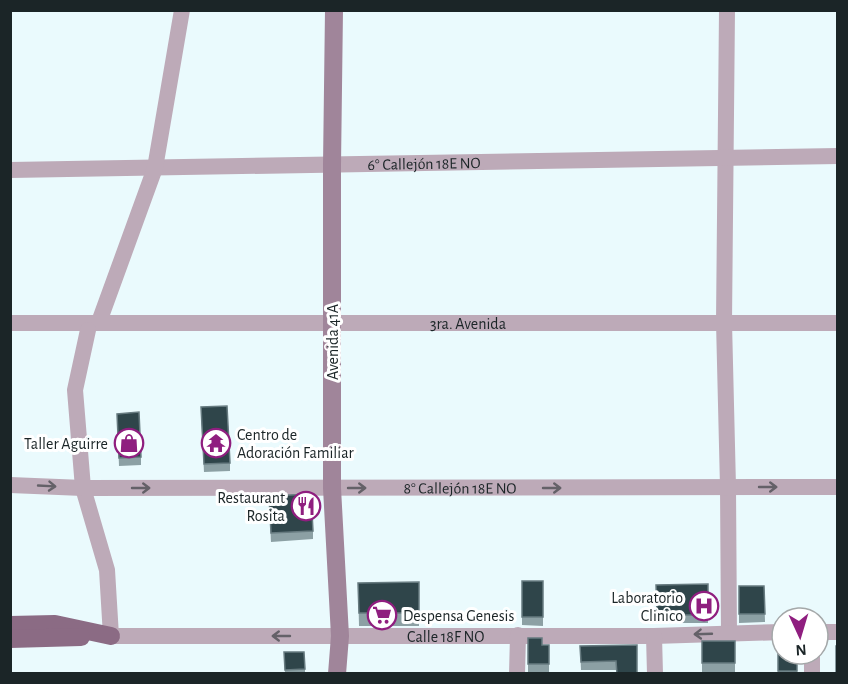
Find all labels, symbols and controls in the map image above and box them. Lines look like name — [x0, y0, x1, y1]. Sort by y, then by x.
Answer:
street label: 6° Callejón 18E NO — [367, 155, 481, 173]
street label: Avenida 41A — [325, 304, 341, 380]
street label: 3ra. Avenida — [430, 316, 506, 332]
shop icon: Taller Aguirre — [113, 427, 145, 459]
temple icon: Centro de Adoración Familiar — [200, 427, 232, 459]
place label: Centro de Adoración Familiar — [237, 427, 354, 461]
place label: Taller Aguirre — [24, 436, 108, 452]
street label: 8° Callejón 18E NO — [403, 480, 517, 498]
one-way arrow — [36, 481, 56, 492]
one-way arrow — [758, 481, 778, 493]
one-way arrow — [131, 482, 151, 494]
one-way arrow — [347, 482, 367, 494]
one-way arrow — [542, 482, 562, 494]
place label: Restaurant Rosita — [217, 490, 285, 524]
restaurant icon: Restaurant Rosita — [290, 490, 322, 522]
place label: Laboratorio Clinico — [611, 590, 683, 624]
hospital icon: Laboratorio Clinico — [688, 590, 720, 622]
supermarket icon: Despensa Genesis — [366, 599, 398, 631]
north arrow — [770, 606, 830, 666]
place label: Despensa Genesis — [403, 608, 514, 624]
street label: Calle 18F NO — [407, 629, 484, 645]
one-way arrow — [693, 629, 713, 640]
one-way arrow — [272, 630, 292, 642]
text: N — [795, 642, 807, 658]

